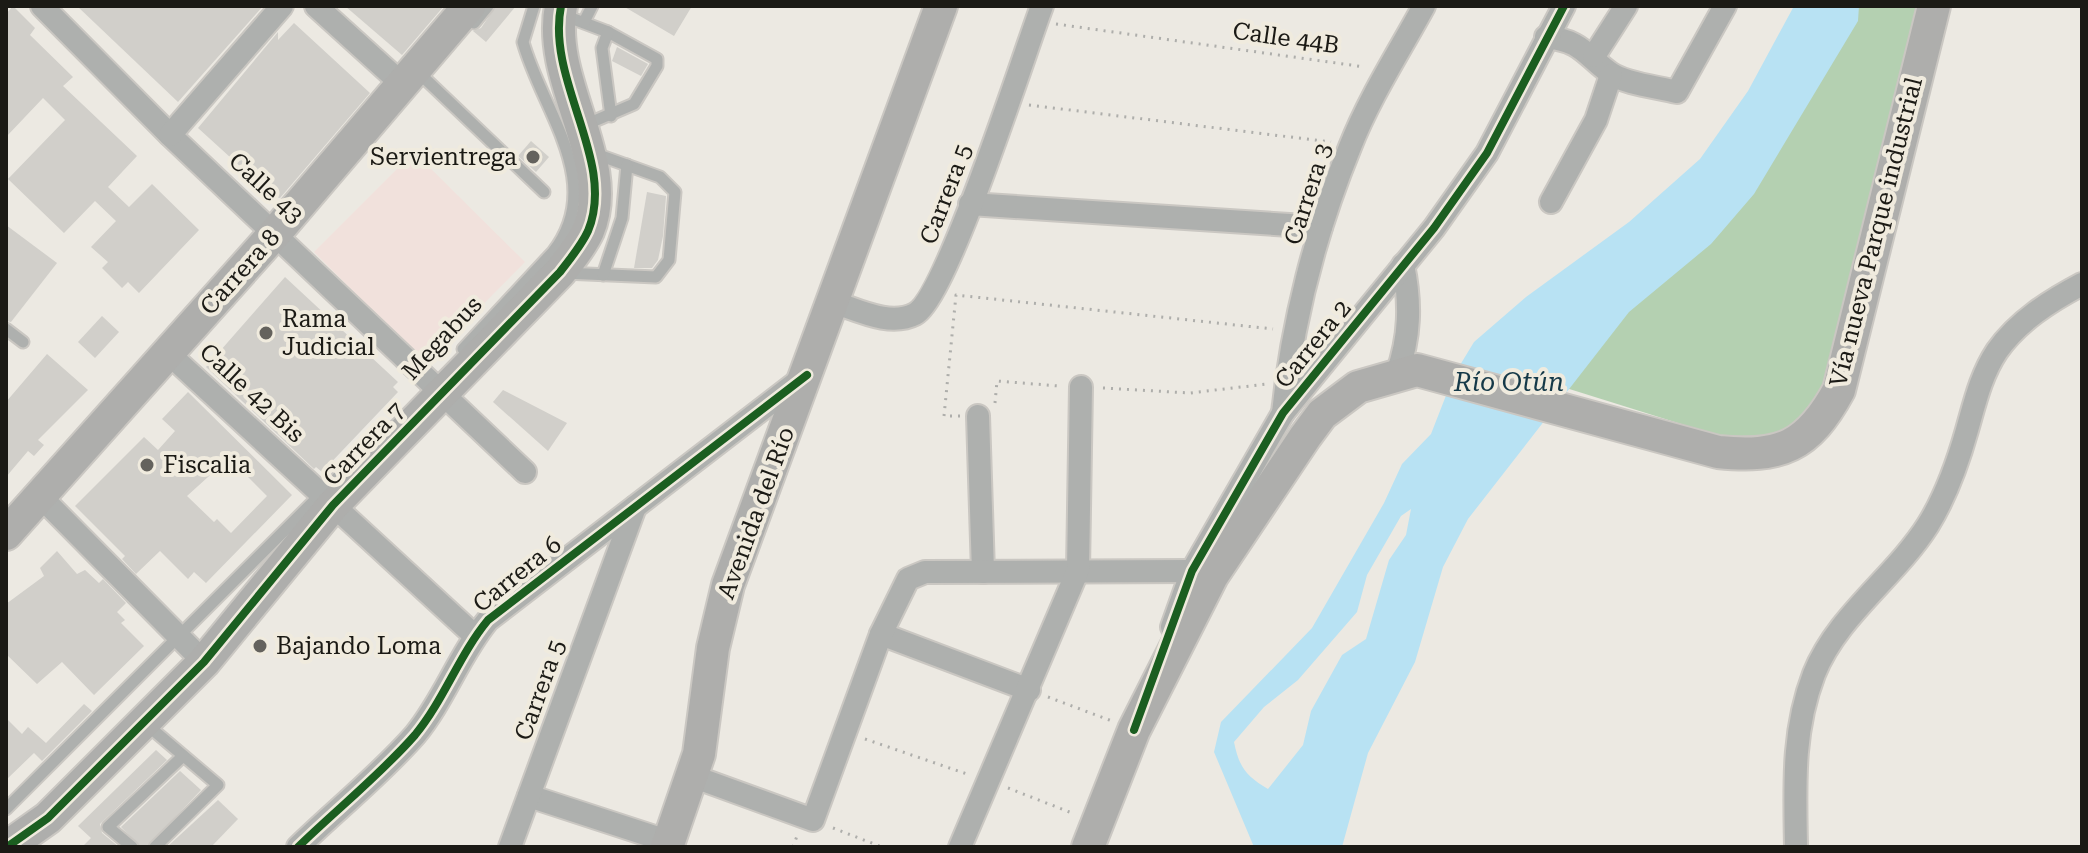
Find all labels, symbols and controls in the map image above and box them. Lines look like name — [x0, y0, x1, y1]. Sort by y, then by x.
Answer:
street label: Calle 44B — [1231, 17, 1341, 59]
street label: Vía nueva Parque industrial — [1824, 74, 1928, 390]
street label: Carrera 5 — [914, 140, 978, 248]
street label: Carrera 3 — [1278, 140, 1338, 248]
place label: Servientrega — [370, 143, 517, 171]
street label: Calle 43 — [223, 147, 309, 229]
marker: Servientrega — [524, 148, 542, 166]
street label: Carrera 8 — [194, 224, 286, 320]
street label: Megabus — [396, 290, 488, 386]
street label: Carrera 2 — [1269, 294, 1357, 394]
place label: Rama Judicial — [282, 305, 375, 361]
marker: Rama Judicial — [257, 324, 275, 342]
street label: Calle 42 Bis — [194, 338, 310, 448]
water label: Río Otún — [1453, 367, 1564, 397]
street label: Carrera 7 — [317, 396, 411, 492]
street label: Avenida del Río — [712, 423, 800, 603]
place label: Fiscalia — [163, 451, 251, 479]
marker: Fiscalia — [138, 456, 156, 474]
street label: Carrera 6 — [467, 530, 567, 618]
place label: Bajando Loma — [276, 632, 441, 660]
street label: Carrera 5 — [509, 636, 571, 744]
marker: Bajando Loma — [251, 637, 269, 655]

